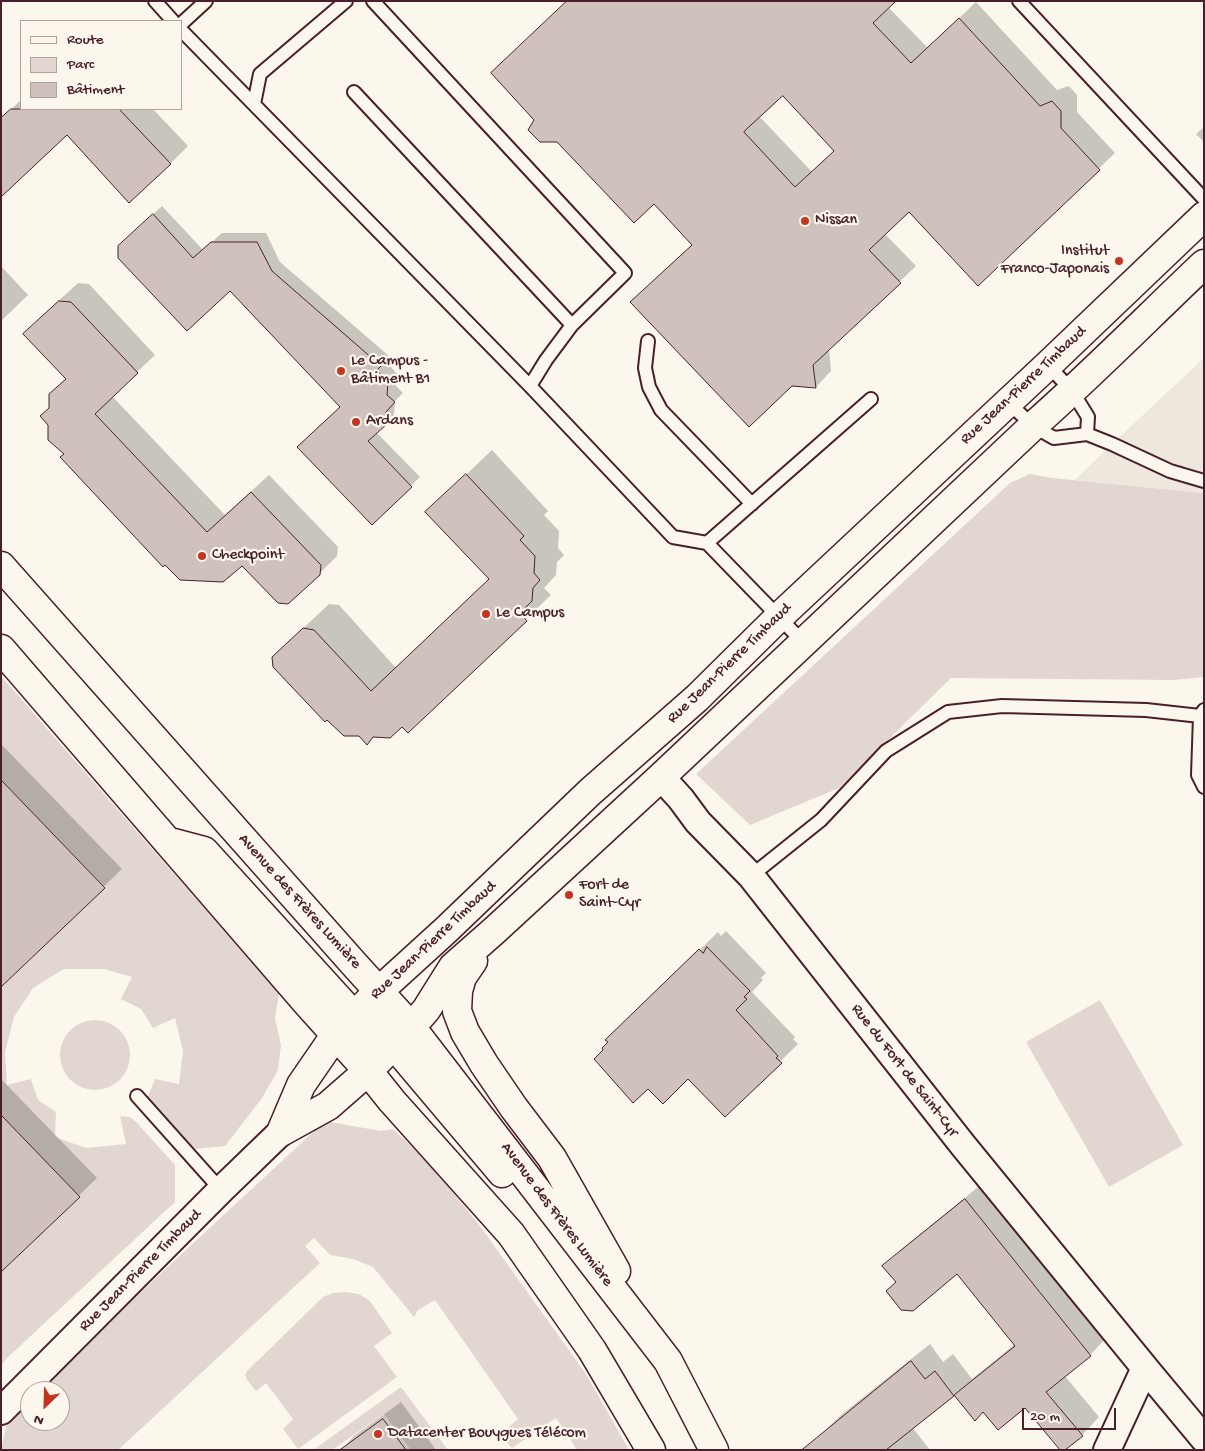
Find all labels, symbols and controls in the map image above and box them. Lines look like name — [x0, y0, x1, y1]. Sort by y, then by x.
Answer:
legend — [20, 20, 182, 110]
text: Route — [67, 31, 104, 49]
text: Parc — [67, 56, 94, 74]
text: Bâtiment — [67, 81, 124, 99]
place label: Nissan — [815, 211, 857, 231]
marker: Nissan — [799, 215, 811, 227]
place label: Institut Franco-Japonais — [1001, 242, 1109, 280]
marker: Institut Franco-Japonais — [1113, 255, 1125, 267]
street label: Rue Jean-Pierre Timbaud — [957, 323, 1091, 449]
place label: Le Campus - Bâtiment B1 — [351, 352, 430, 390]
marker: Le Campus - Bâtiment B1 — [335, 365, 347, 377]
place label: Ardans — [366, 412, 413, 432]
marker: Ardans — [350, 416, 362, 428]
place label: Checkpoint — [212, 546, 284, 566]
marker: Checkpoint — [196, 550, 208, 562]
street label: Rue Jean-Pierre Timbaud — [664, 600, 796, 728]
place label: Le Campus — [496, 604, 564, 624]
marker: Le Campus — [480, 608, 492, 620]
street label: Avenue des Frères Lumière — [233, 830, 365, 974]
place label: Fort de Saint-Cyr — [579, 876, 640, 914]
street label: Rue Jean-Pierre Timbaud — [367, 878, 501, 1004]
marker: Fort de Saint-Cyr — [563, 889, 575, 901]
street label: Rue du Fort de Saint-Cyr — [846, 1001, 962, 1141]
street label: Avenue des Frères Lumière — [496, 1139, 616, 1291]
street label: Rue Jean-Pierre Timbaud — [76, 1206, 206, 1336]
north arrow — [20, 1381, 70, 1431]
scale bar — [1025, 1398, 1119, 1430]
text: 20 m — [1030, 1408, 1060, 1426]
text: N — [31, 1410, 47, 1429]
place label: Datacenter Bouygues Télécom — [388, 1424, 586, 1444]
marker: Datacenter Bouygues Télécom — [372, 1428, 384, 1440]

